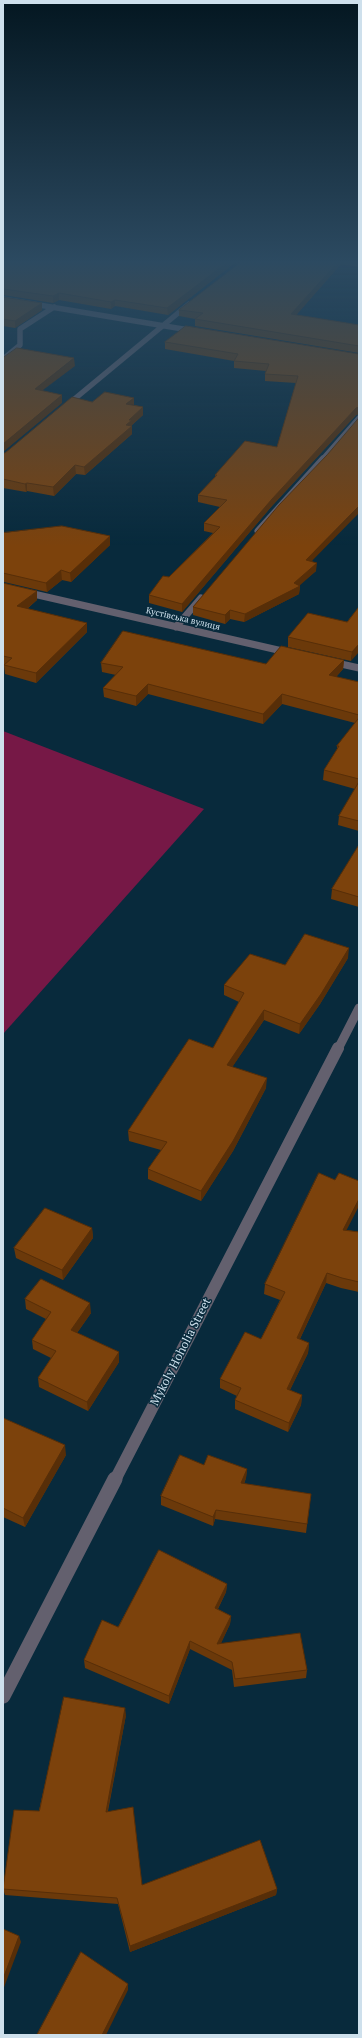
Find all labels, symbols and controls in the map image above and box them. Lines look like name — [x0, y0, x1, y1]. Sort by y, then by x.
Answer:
street label: Кустівська вулиця — [145, 605, 221, 633]
street label: Mykoly Hoholia Street — [148, 1296, 214, 1408]

